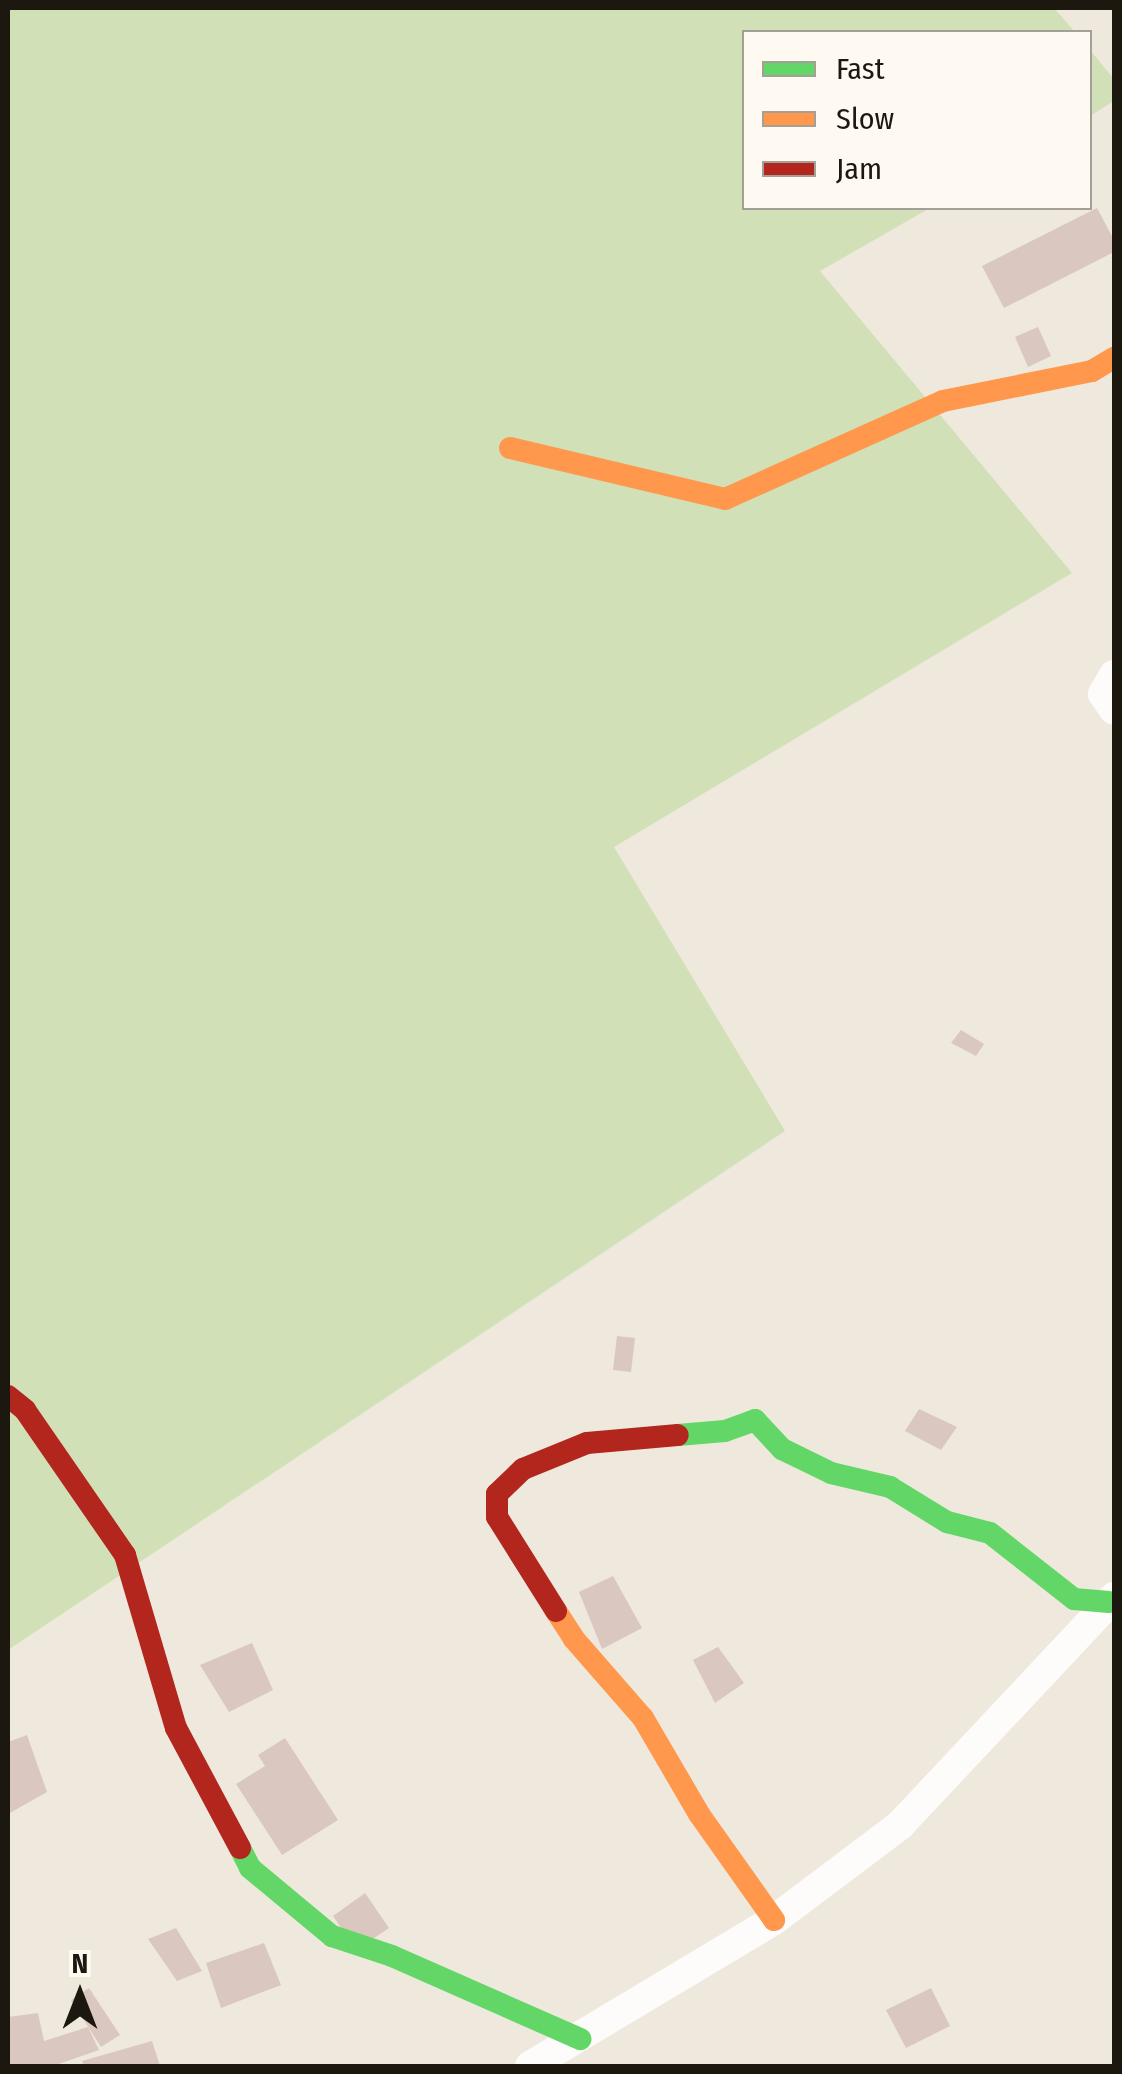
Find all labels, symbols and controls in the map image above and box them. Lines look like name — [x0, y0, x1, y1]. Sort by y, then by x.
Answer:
legend — [742, 30, 1092, 210]
text: Fast — [836, 51, 884, 87]
text: Slow — [836, 101, 894, 137]
text: Jam — [836, 151, 882, 187]
north arrow — [30, 1944, 130, 2044]
text: N — [72, 1947, 88, 1980]

